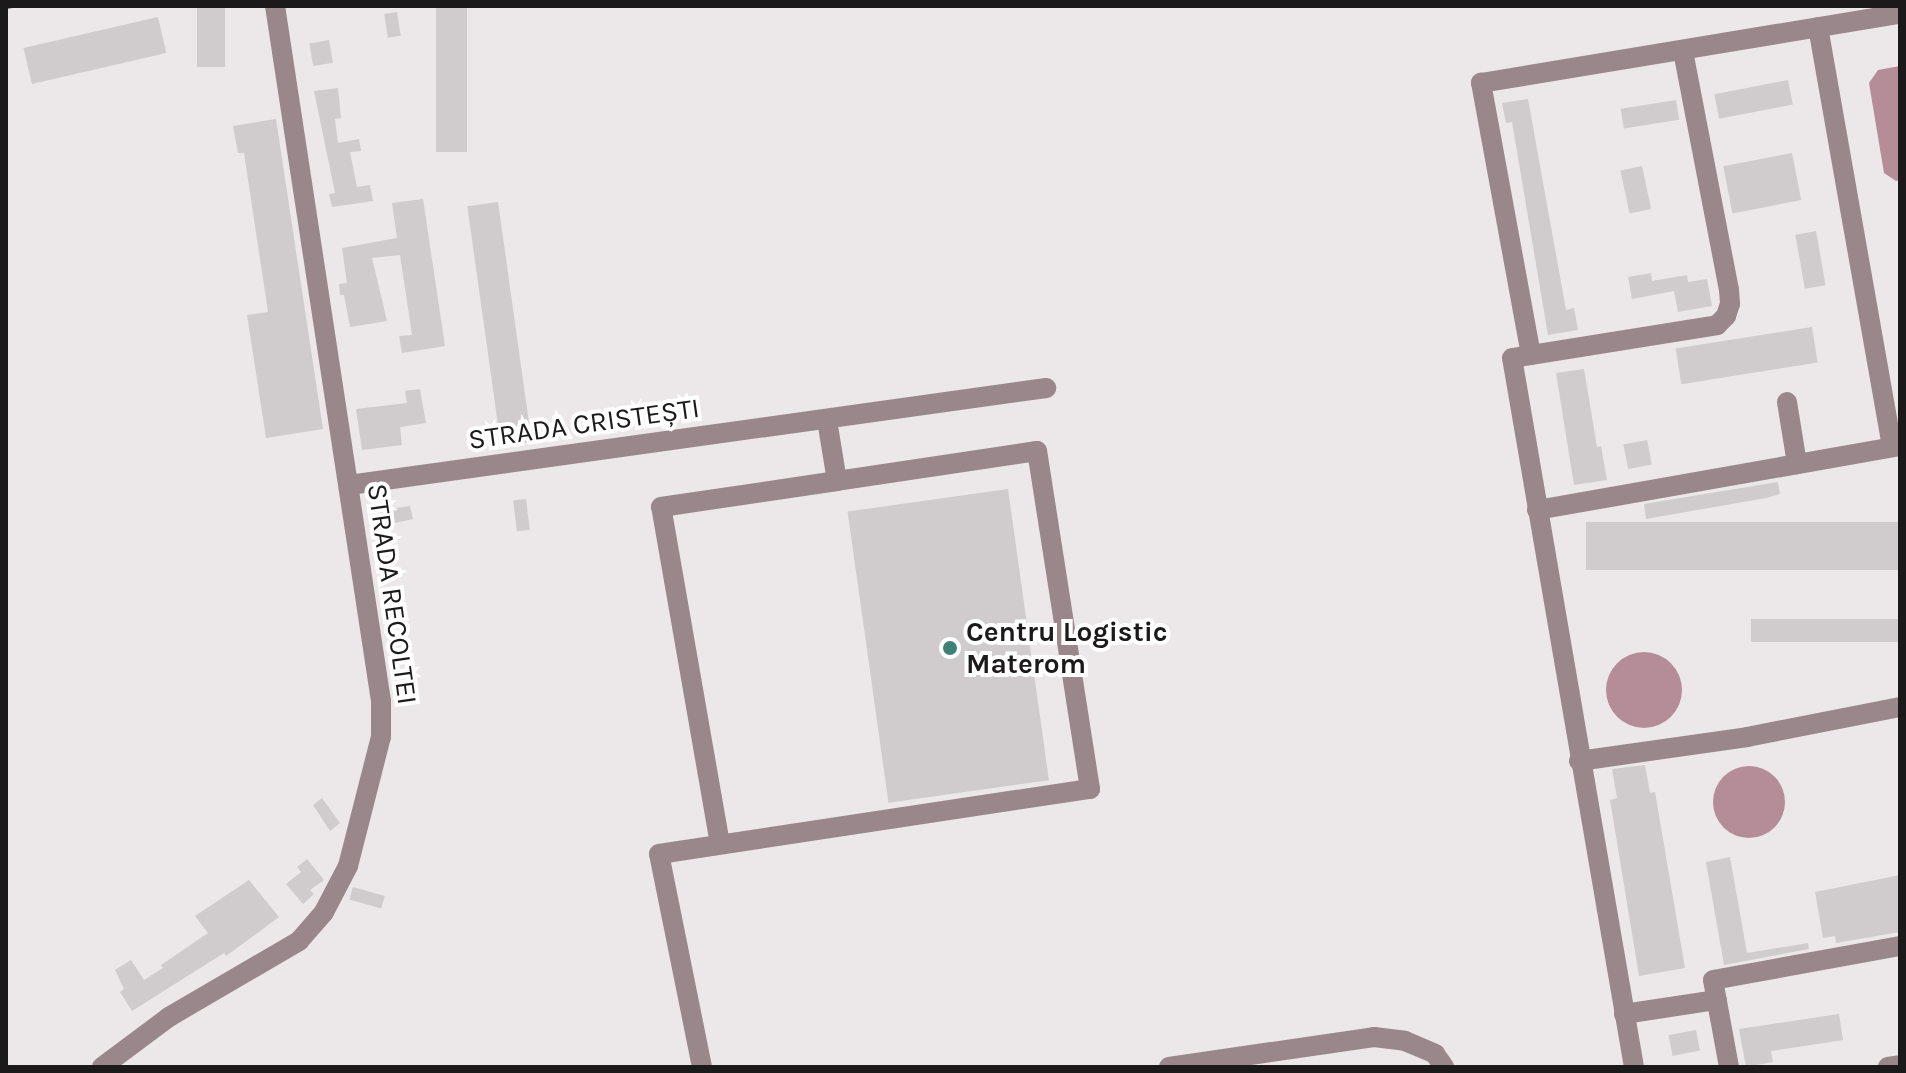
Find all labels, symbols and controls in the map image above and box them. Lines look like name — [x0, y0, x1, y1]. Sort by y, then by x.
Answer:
street label: STRADA CRISTEȘTI — [466, 391, 702, 457]
street label: STRADA RECOLTEI — [360, 481, 424, 707]
place label: Centru Logistic Materom — [966, 615, 1168, 681]
marker: Centru Logistic Materom — [941, 639, 959, 657]

